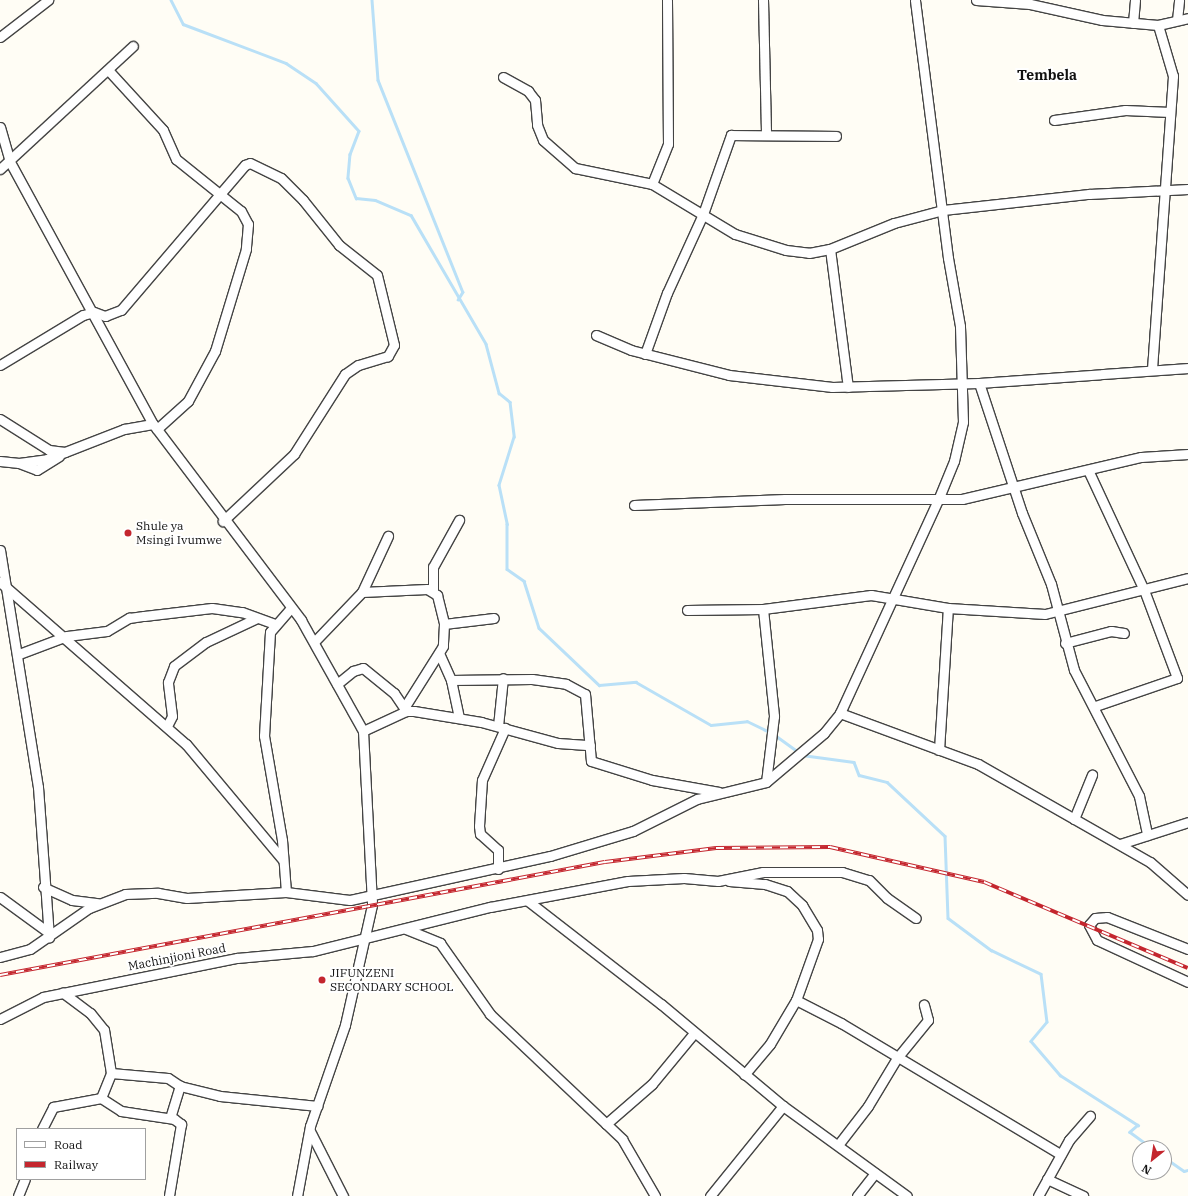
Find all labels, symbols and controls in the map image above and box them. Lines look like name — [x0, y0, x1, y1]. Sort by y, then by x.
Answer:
district label: Tembela — [1017, 67, 1077, 83]
place label: Shule ya Msingi Ivumwe — [136, 519, 222, 547]
marker: Shule ya Msingi Ivumwe — [123, 528, 133, 538]
street label: Machinjioni Road — [127, 940, 227, 974]
place label: JIFUNZENI SECONDARY SCHOOL — [330, 966, 453, 994]
marker: JIFUNZENI SECONDARY SCHOOL — [317, 975, 327, 985]
legend — [16, 1128, 146, 1180]
text: Road — [54, 1137, 83, 1152]
north arrow — [1132, 1140, 1172, 1180]
text: Railway — [54, 1157, 98, 1172]
text: N — [1139, 1161, 1154, 1178]

